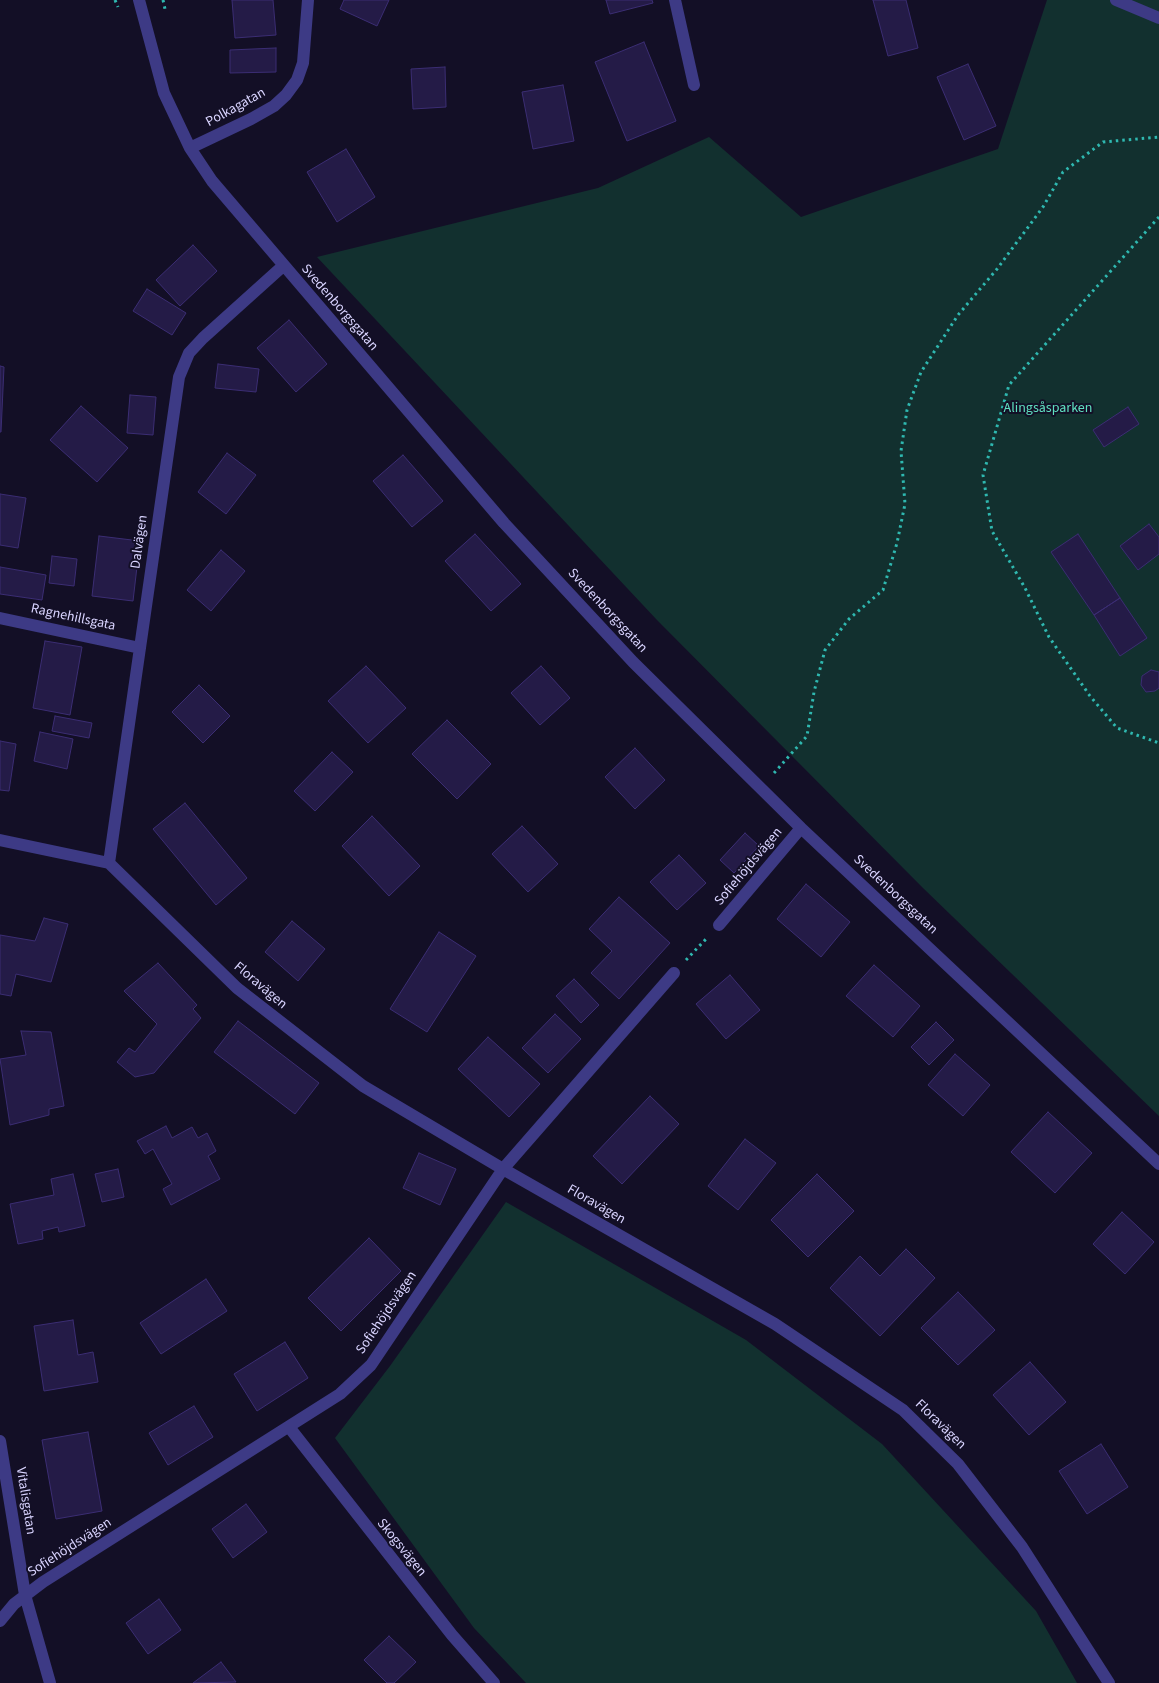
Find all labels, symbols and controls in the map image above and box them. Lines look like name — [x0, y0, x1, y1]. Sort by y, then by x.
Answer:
street label: Polkagatan — [203, 85, 269, 131]
street label: Svedenborgsgatan — [297, 261, 381, 355]
park label: Alingsåsparken — [1004, 401, 1092, 417]
street label: Dalvägen — [128, 514, 152, 570]
street label: Svedenborgsgatan — [564, 565, 650, 657]
street label: Ragnehillsgata — [29, 601, 117, 635]
street label: Sofiehöjdsvägen — [712, 825, 786, 909]
street label: Svedenborgsgatan — [849, 852, 941, 938]
street label: Floravägen — [230, 959, 290, 1013]
street label: Floravägen — [564, 1182, 628, 1228]
street label: Sofiehöjdsvägen — [353, 1268, 421, 1358]
street label: Floravägen — [911, 1397, 969, 1453]
street label: Vitalisgatan — [11, 1466, 39, 1536]
street label: Sofiehöjdsvägen — [25, 1515, 115, 1581]
street label: Skogsvägen — [373, 1516, 429, 1580]

